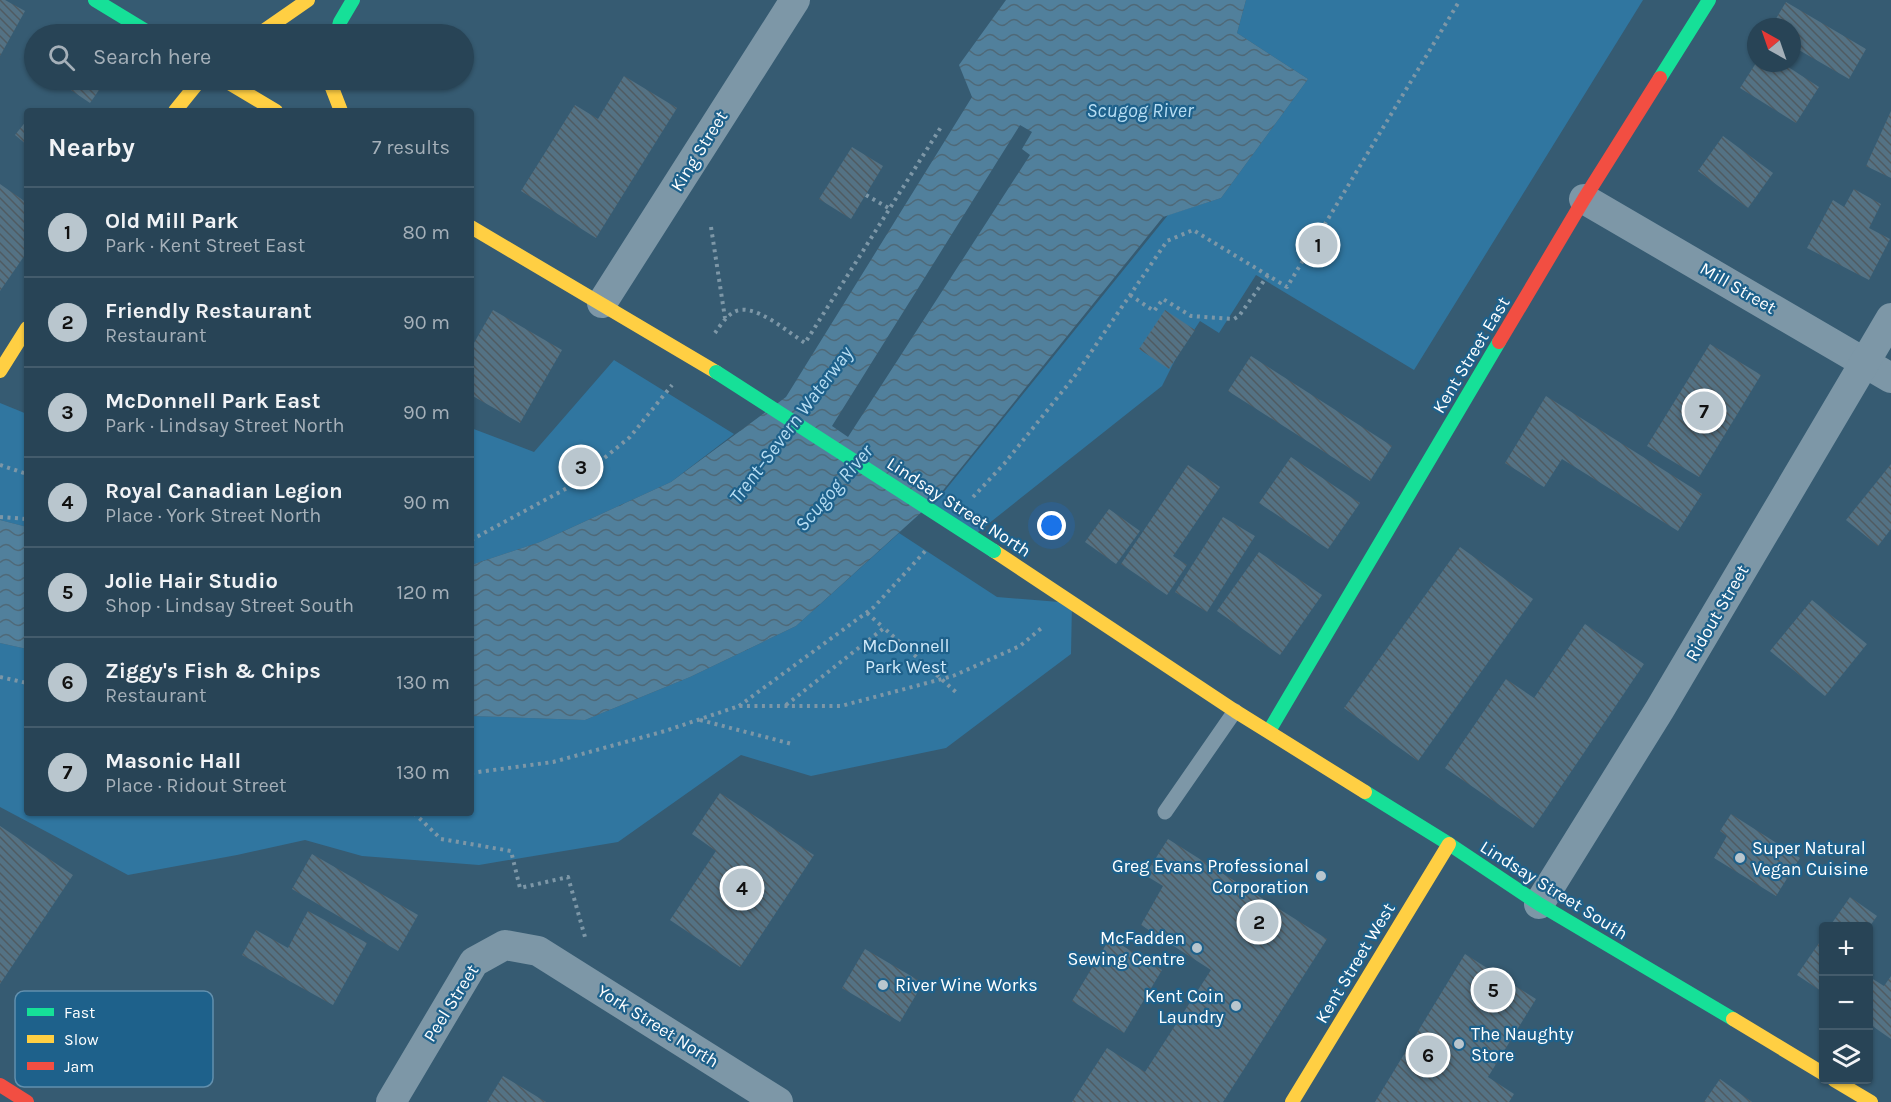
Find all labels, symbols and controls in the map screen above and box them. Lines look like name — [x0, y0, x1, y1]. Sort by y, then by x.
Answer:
north arrow — [1747, 18, 1801, 72]
search box — [24, 24, 474, 90]
icon: search — [45, 41, 78, 74]
text: Search here — [93, 44, 211, 70]
water label: Scugog River — [1086, 99, 1195, 122]
street label: King Street — [666, 106, 733, 195]
text: Nearby — [48, 132, 135, 163]
text: 7 results — [372, 136, 450, 159]
text: Old Mill Park — [105, 208, 239, 234]
text: 1 — [64, 221, 71, 244]
text: 80 m — [402, 221, 450, 244]
pin: 1 — [1298, 222, 1338, 268]
text: Park · Kent Street East — [105, 234, 305, 257]
street label: Mill Street — [1696, 257, 1780, 319]
street label: Kent Street East — [1428, 293, 1515, 417]
text: Friendly Restaurant — [105, 298, 312, 324]
text: 2 — [61, 311, 74, 334]
text: 90 m — [403, 311, 450, 334]
text: Restaurant — [105, 324, 207, 347]
water label: Trent–Severn Waterway — [724, 341, 858, 508]
text: McDonnell Park East — [105, 388, 320, 414]
pin: 7 — [1684, 388, 1724, 434]
text: 3 — [61, 401, 74, 424]
text: 90 m — [403, 401, 450, 424]
text: Park · Lindsay Street North — [105, 414, 345, 437]
water label: Scugog River — [790, 439, 879, 536]
pin: 3 — [562, 444, 600, 490]
street label: Lindsay Street North — [883, 452, 1035, 562]
text: Royal Canadian Legion — [105, 478, 343, 504]
text: 4 — [62, 491, 73, 514]
text: 90 m — [403, 491, 450, 514]
text: Place · York Street North — [105, 504, 321, 527]
your location — [1037, 511, 1066, 540]
street label: Ridout Street — [1680, 560, 1754, 665]
text: Jolie Hair Studio — [105, 568, 278, 594]
text: 5 — [62, 581, 73, 604]
text: 120 m — [396, 581, 450, 604]
text: Shop · Lindsay Street South — [105, 594, 354, 617]
park label: McDonnell Park West — [862, 635, 950, 678]
text: Ziggy's Fish & Chips — [105, 658, 321, 684]
text: 6 — [61, 671, 74, 694]
text: 130 m — [396, 671, 450, 694]
text: Restaurant — [105, 684, 207, 707]
text: Masonic Hall — [105, 748, 241, 774]
text: 7 — [63, 761, 72, 784]
text: 130 m — [396, 761, 450, 784]
text: Place · Ridout Street — [105, 774, 287, 797]
street label: Lindsay Street South — [1476, 836, 1632, 944]
place label: Super Natural Vegan Cuisine — [1752, 837, 1868, 880]
marker: Super Natural Vegan Cuisine — [1733, 851, 1747, 865]
place label: Greg Evans Professional Corporation — [1112, 855, 1309, 898]
pin: 4 — [722, 866, 762, 910]
marker: Greg Evans Professional Corporation — [1314, 869, 1328, 883]
street label: Kent Street West — [1310, 899, 1400, 1027]
pin: 2 — [1240, 900, 1278, 944]
map controls — [1819, 922, 1873, 1084]
button: + — [1819, 922, 1873, 976]
place label: McFadden Sewing Centre — [1068, 927, 1185, 970]
marker: McFadden Sewing Centre — [1190, 941, 1204, 955]
street label: Peel Street — [419, 960, 484, 1046]
pin: 5 — [1474, 968, 1512, 1012]
place label: River Wine Works — [895, 974, 1038, 996]
button: − — [1819, 976, 1873, 1030]
marker: River Wine Works — [876, 978, 890, 992]
street label: York Street North — [593, 980, 723, 1072]
place label: Kent Coin Laundry — [1145, 985, 1225, 1028]
legend — [15, 991, 213, 1087]
marker: Kent Coin Laundry — [1229, 999, 1243, 1013]
text: Fast — [64, 1003, 95, 1022]
place label: The Naughty Store — [1471, 1023, 1574, 1066]
text: Slow — [64, 1030, 99, 1049]
button: layers — [1819, 1030, 1873, 1084]
pin: 6 — [1408, 1032, 1448, 1078]
marker: The Naughty Store — [1452, 1037, 1466, 1051]
text: Jam — [64, 1057, 94, 1076]

